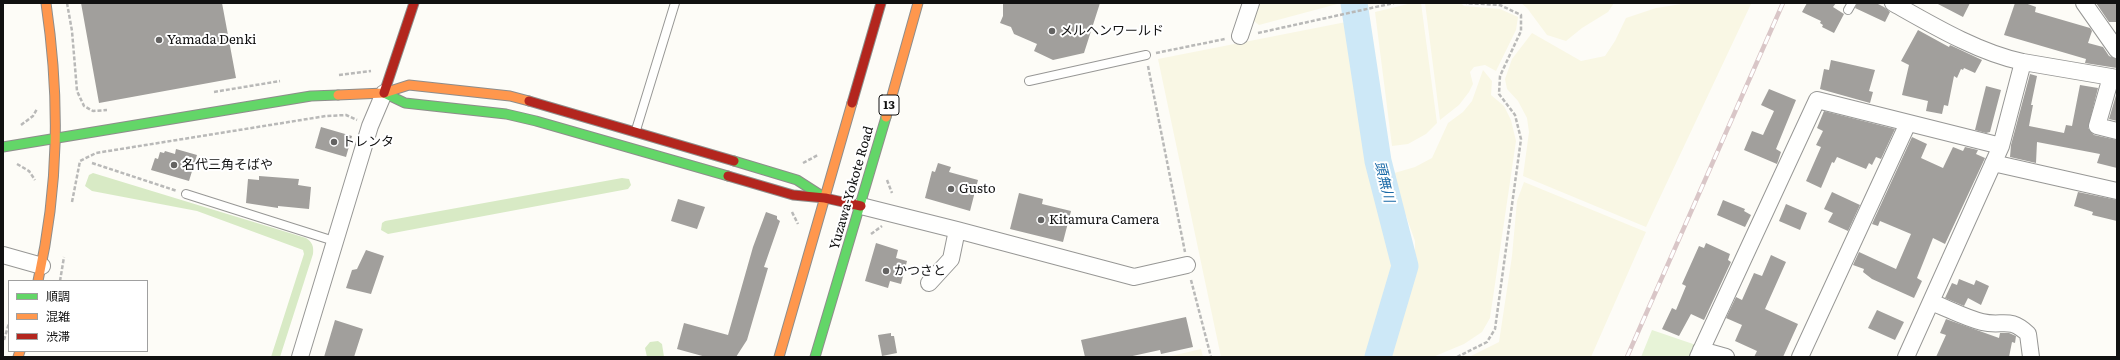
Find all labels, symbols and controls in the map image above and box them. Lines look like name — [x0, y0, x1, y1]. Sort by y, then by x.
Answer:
place label: メルヘンワールド — [1060, 23, 1164, 39]
marker: メルヘンワールド — [1047, 26, 1057, 36]
place label: Yamada Denki — [167, 32, 256, 48]
marker: Yamada Denki — [154, 35, 164, 45]
road number: 13 — [879, 95, 899, 115]
street label: Yuzawa-Yokote Road — [827, 124, 877, 252]
place label: トレンタ — [342, 134, 394, 150]
marker: トレンタ — [329, 137, 339, 147]
place label: 名代三角そばや — [182, 157, 273, 173]
marker: 名代三角そばや — [169, 160, 179, 170]
water label: 頭無川 — [1371, 160, 1397, 204]
place label: Gusto — [959, 181, 996, 197]
marker: Gusto — [946, 184, 956, 194]
place label: Kitamura Camera — [1049, 212, 1159, 228]
marker: Kitamura Camera — [1036, 215, 1046, 225]
place label: かつさと — [894, 263, 946, 279]
marker: かつさと — [881, 266, 891, 276]
legend — [8, 280, 148, 352]
text: 順調 — [46, 287, 70, 305]
text: 混雑 — [46, 307, 70, 325]
text: 渋滞 — [46, 327, 70, 345]

